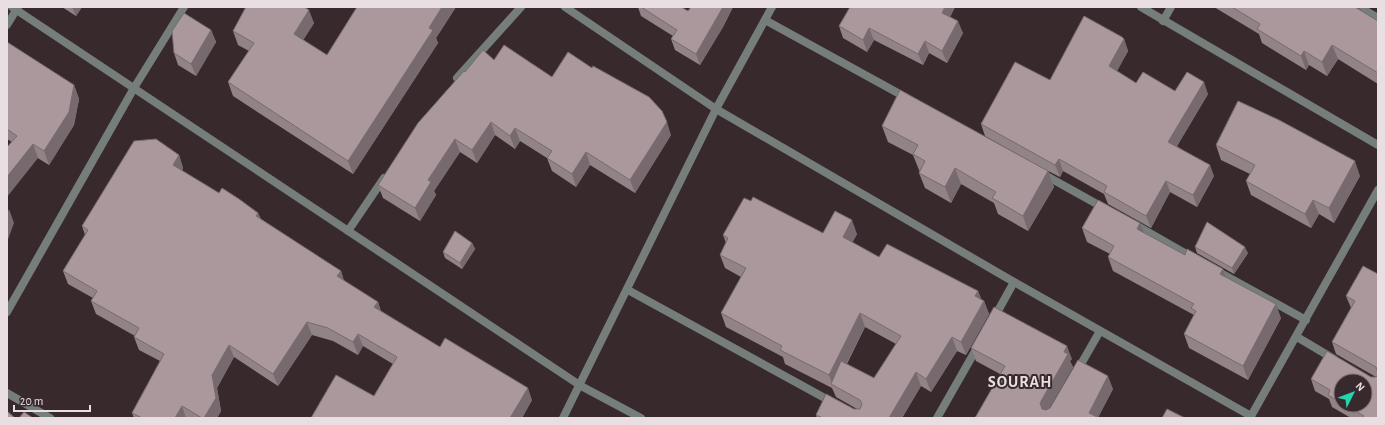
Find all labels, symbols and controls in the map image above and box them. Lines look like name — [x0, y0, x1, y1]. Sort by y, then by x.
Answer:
north arrow — [1333, 373, 1373, 413]
district label: SOURAH — [988, 374, 1052, 390]
text: N — [1353, 380, 1367, 393]
scale bar — [14, 387, 90, 413]
text: 20 m — [20, 395, 43, 407]

